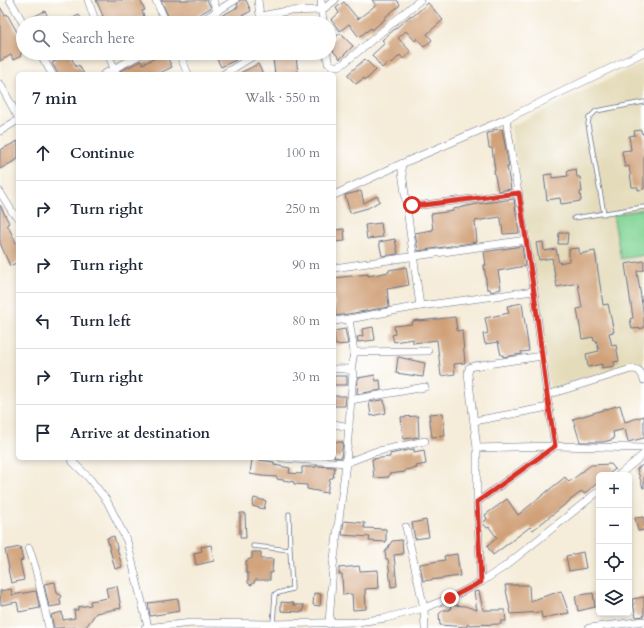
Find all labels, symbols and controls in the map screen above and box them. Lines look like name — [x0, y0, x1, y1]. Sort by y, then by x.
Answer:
search box — [16, 16, 336, 60]
icon: search — [30, 27, 52, 49]
text: Search here — [62, 28, 135, 48]
text: 7 min — [32, 87, 77, 110]
text: Walk · 550 m — [245, 89, 320, 107]
icon: ahead — [32, 142, 54, 164]
text: Continue — [70, 143, 135, 163]
text: 100 m — [286, 144, 320, 162]
route start — [403, 196, 421, 214]
icon: right — [32, 198, 54, 220]
text: Turn right — [70, 199, 143, 219]
text: 250 m — [286, 200, 320, 218]
icon: right — [32, 254, 54, 276]
text: Turn right — [70, 255, 143, 275]
text: 90 m — [292, 256, 320, 274]
icon: left — [32, 310, 54, 332]
text: Turn left — [70, 311, 131, 331]
text: 80 m — [292, 312, 320, 330]
icon: right — [32, 366, 54, 388]
text: Turn right — [70, 367, 143, 387]
text: 30 m — [292, 368, 320, 386]
icon: arrive — [32, 422, 54, 444]
text: Arrive at destination — [70, 423, 210, 443]
map controls — [596, 472, 632, 616]
button: + — [596, 472, 632, 508]
button: − — [596, 508, 632, 544]
button: locate — [596, 544, 632, 580]
button: layers — [596, 580, 632, 616]
route end — [441, 589, 459, 607]

